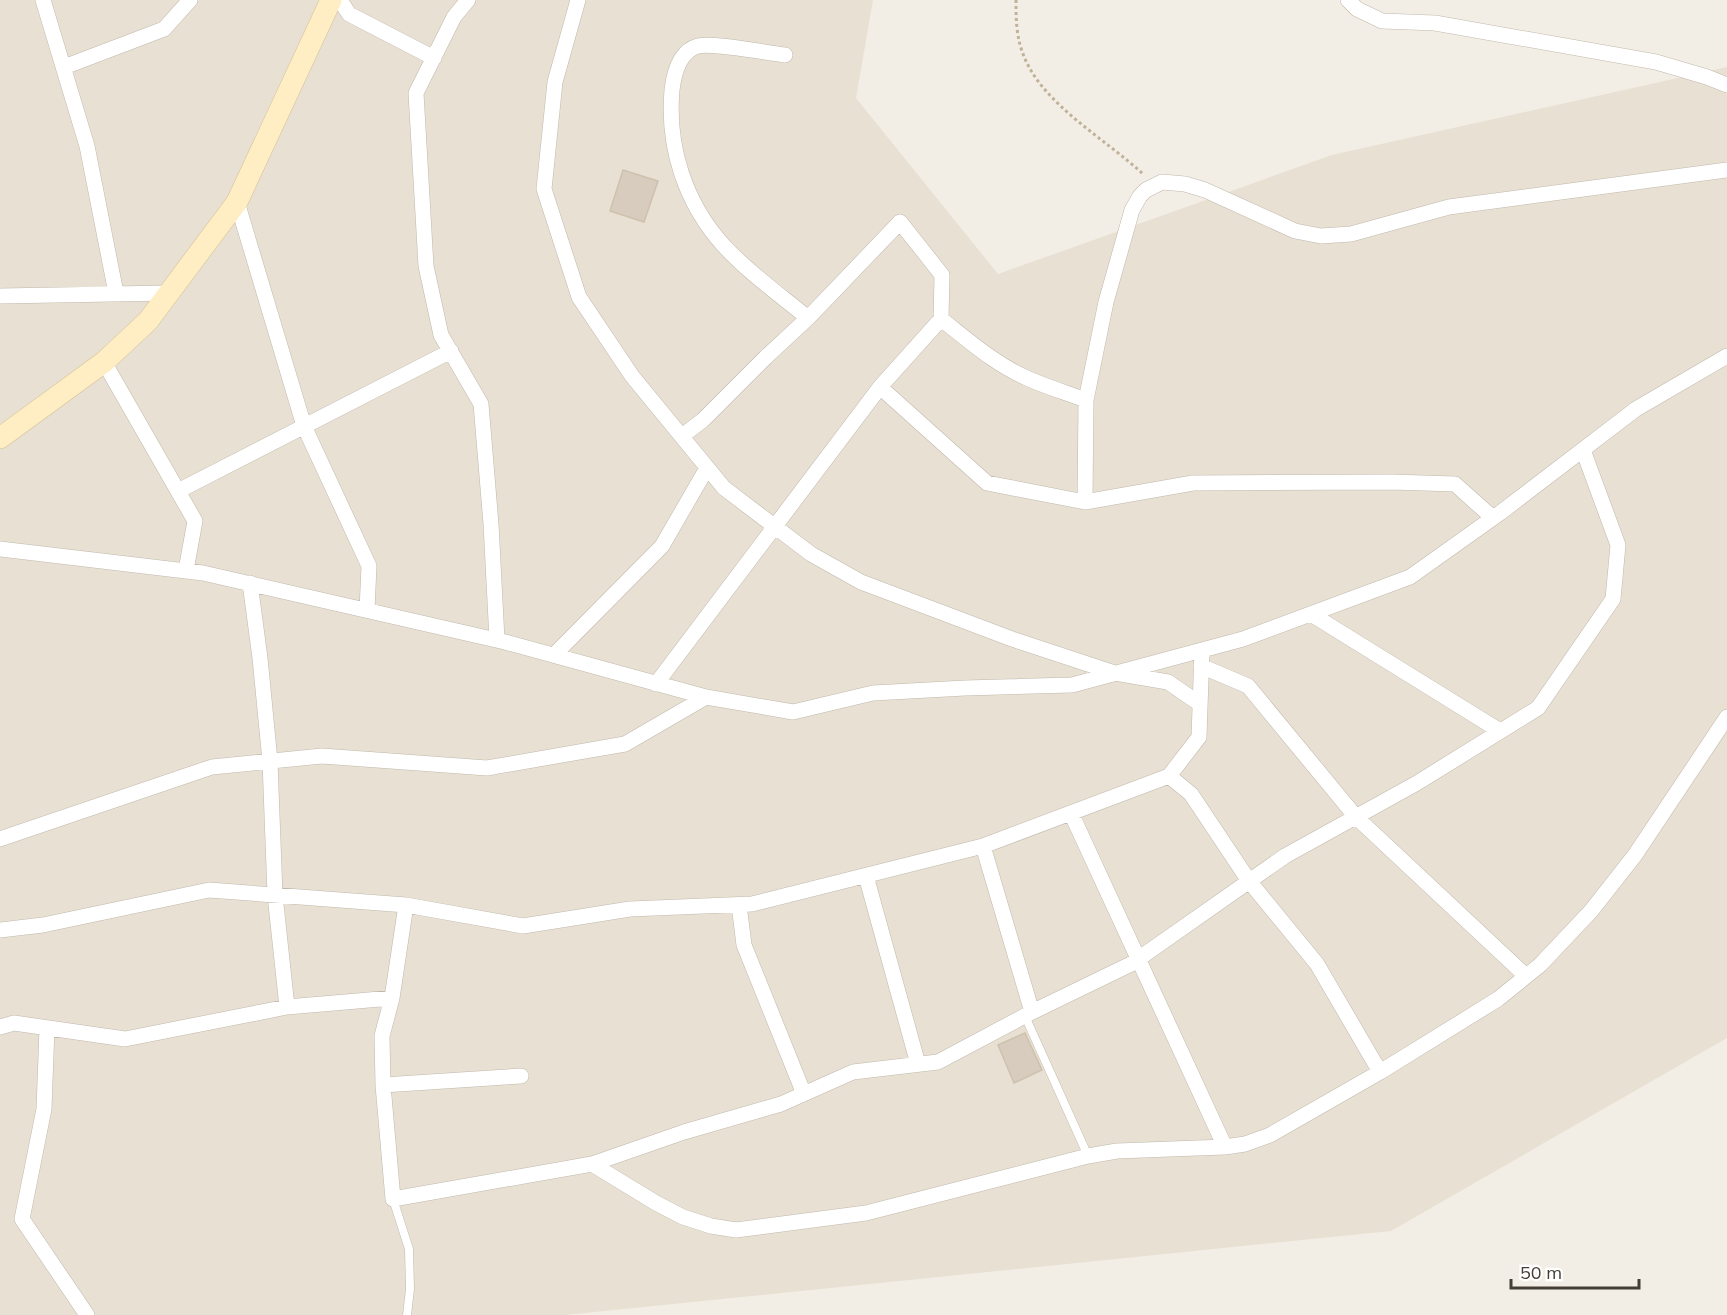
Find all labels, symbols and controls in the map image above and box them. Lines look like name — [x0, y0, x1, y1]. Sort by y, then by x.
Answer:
scale bar — [1511, 1252, 1638, 1290]
text: 50 m — [1520, 1261, 1562, 1284]

